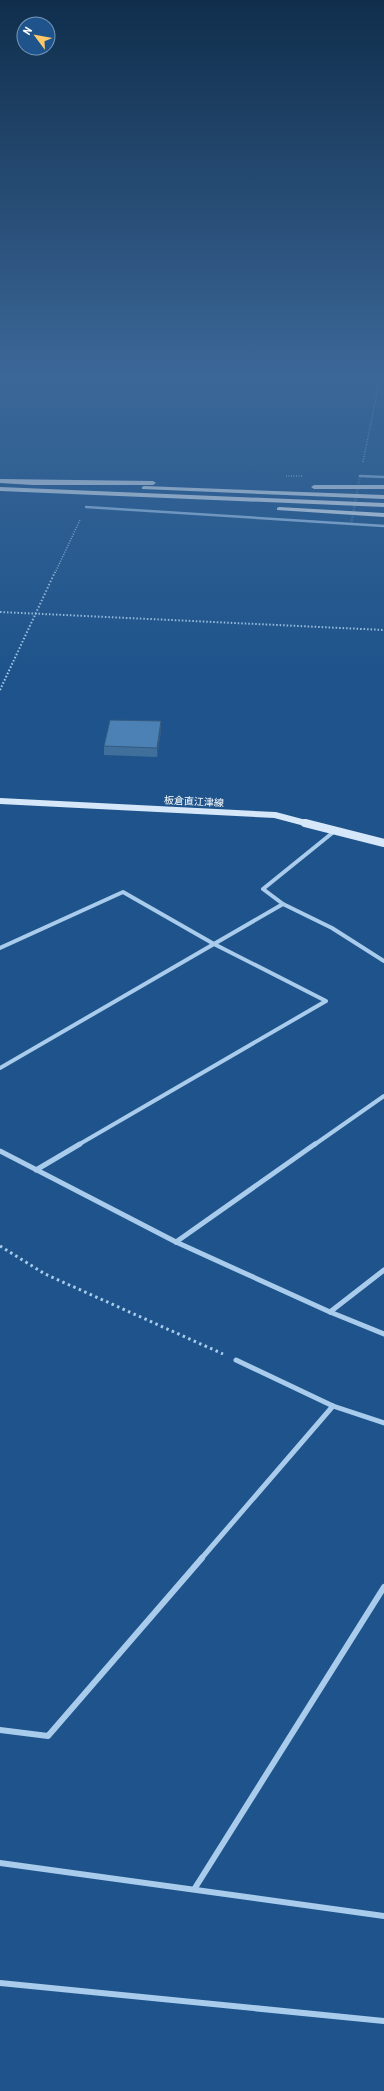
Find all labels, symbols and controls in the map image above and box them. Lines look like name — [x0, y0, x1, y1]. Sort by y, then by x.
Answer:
north arrow — [16, 16, 56, 56]
text: N — [21, 24, 35, 37]
street label: 板倉直江津線 — [164, 794, 224, 809]

